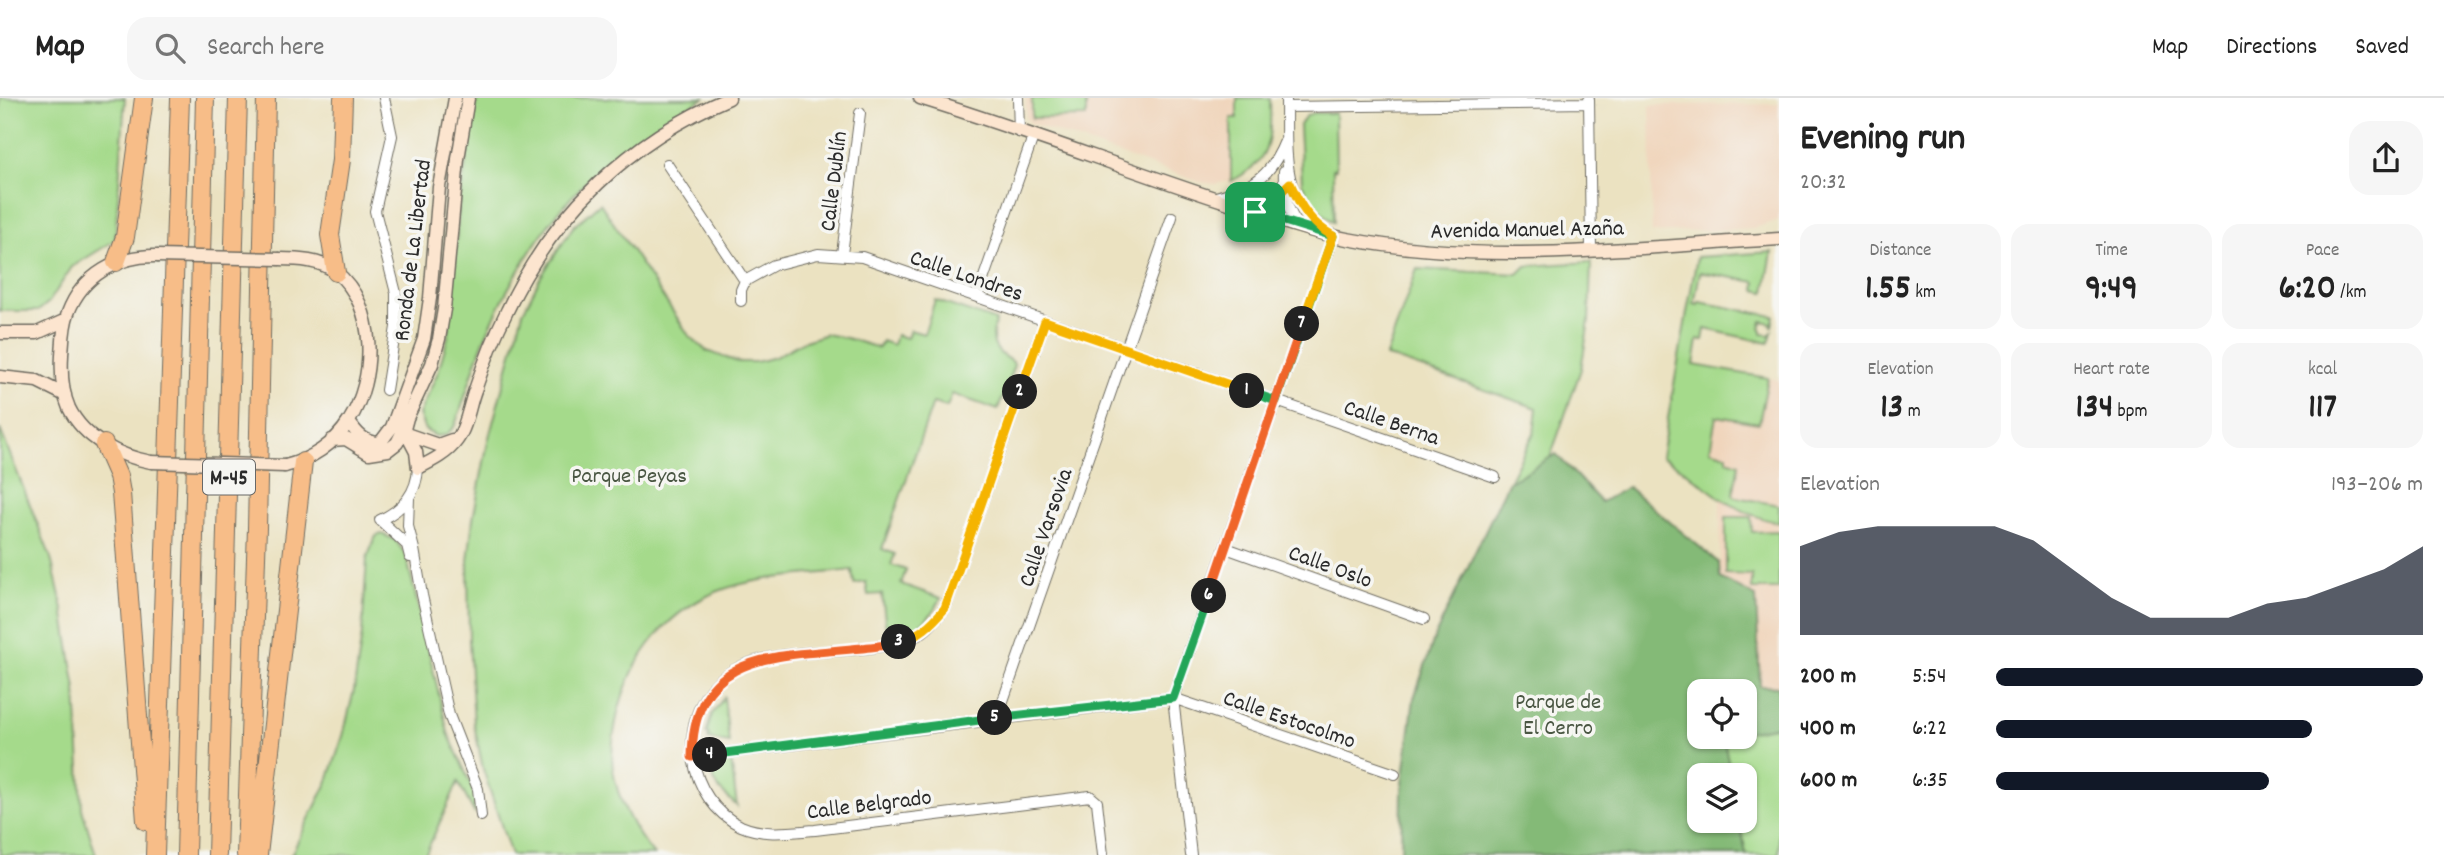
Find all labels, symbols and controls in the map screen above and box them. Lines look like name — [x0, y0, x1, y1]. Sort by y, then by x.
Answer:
search box — [127, 17, 617, 80]
text: Map — [35, 25, 85, 72]
icon: search — [151, 29, 189, 67]
text: Search here — [207, 30, 325, 67]
text: Map — [2152, 31, 2188, 65]
text: Directions — [2226, 31, 2317, 65]
text: Saved — [2355, 31, 2409, 65]
text: Evening run — [1800, 113, 1965, 168]
button: share — [2349, 121, 2423, 195]
street label: Calle Dublín — [813, 130, 858, 233]
street label: Ronda de La Libertad — [387, 158, 442, 343]
text: 20:32 — [1800, 167, 1847, 200]
pin — [1225, 182, 1285, 242]
icon: arrive — [1236, 193, 1274, 231]
street label: Avenida Manuel Azaña — [1430, 213, 1625, 250]
text: Distance — [1870, 238, 1931, 265]
text: Time — [2095, 238, 2128, 265]
text: Pace — [2306, 238, 2339, 265]
street label: Calle Londres — [905, 243, 1027, 312]
text: 1.55 — [1865, 265, 1911, 315]
text: 9:49 — [2085, 265, 2138, 315]
text: 6:20 — [2279, 265, 2336, 315]
text: km — [1911, 280, 1936, 307]
text: /km — [2336, 280, 2366, 307]
pin: 7 — [1284, 306, 1320, 342]
text: 7 — [1298, 310, 1305, 337]
text: Elevation — [1867, 357, 1934, 384]
text: Heart rate — [2073, 357, 2150, 384]
text: kcal — [2308, 357, 2337, 384]
pin: 2 — [1002, 374, 1038, 410]
pin: 1 — [1230, 374, 1264, 408]
text: 1 — [1244, 377, 1249, 404]
text: 2 — [1015, 378, 1024, 405]
text: 13 — [1880, 384, 1903, 434]
text: 134 — [2075, 384, 2113, 434]
text: 117 — [2308, 384, 2337, 434]
street label: Calle Berna — [1338, 393, 1444, 456]
text: m — [1903, 399, 1921, 426]
text: bpm — [2113, 399, 2148, 426]
road number: M-45 — [203, 460, 255, 494]
park label: Parque Peyas — [571, 461, 687, 494]
street label: Calle Varsovia — [1012, 463, 1083, 592]
text: Elevation — [1800, 469, 1880, 502]
text: 193–206 m — [2331, 469, 2423, 502]
street label: Calle Oslo — [1283, 538, 1376, 599]
pin: 6 — [1192, 578, 1226, 614]
text: 6 — [1204, 582, 1213, 609]
pin: 3 — [881, 624, 916, 660]
text: 3 — [894, 628, 903, 655]
text: 200 m — [1800, 661, 1856, 694]
text: 5:54 — [1912, 661, 1947, 694]
map controls — [1687, 679, 1757, 833]
button: locate — [1687, 679, 1757, 749]
street label: Calle Estocolmo — [1218, 683, 1360, 759]
park label: Parque de El Cerro — [1515, 687, 1601, 746]
pin: 5 — [978, 700, 1012, 736]
text: 5 — [990, 704, 999, 731]
text: 400 m — [1800, 713, 1856, 746]
text: 6:22 — [1912, 713, 1947, 746]
pin: 4 — [692, 738, 728, 772]
text: 4 — [706, 741, 713, 768]
button: layers — [1687, 763, 1757, 833]
text: 600 m — [1800, 765, 1857, 798]
text: 6:35 — [1912, 765, 1948, 798]
street label: Calle Belgrado — [805, 782, 934, 830]

